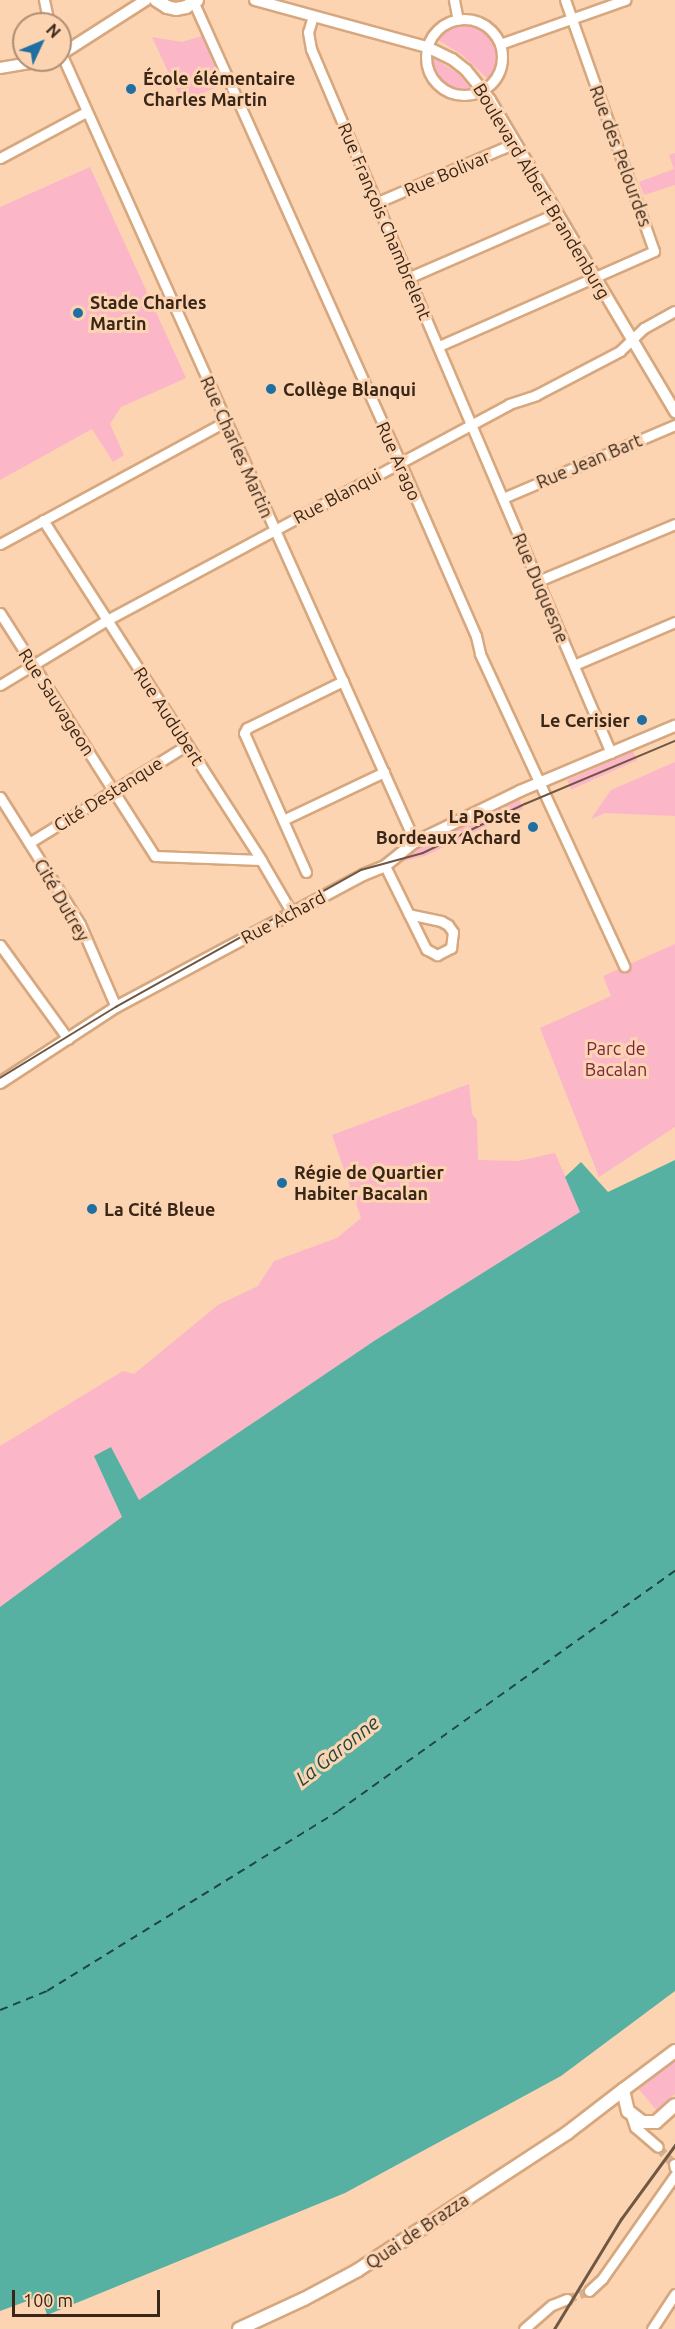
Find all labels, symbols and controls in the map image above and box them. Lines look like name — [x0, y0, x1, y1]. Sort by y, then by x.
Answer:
north arrow — [12, 12, 72, 72]
text: N — [43, 20, 64, 41]
place label: École élémentaire Charles Martin — [143, 68, 295, 110]
street label: Boulevard Albert Brandenburg — [469, 79, 615, 303]
marker: École élémentaire Charles Martin — [124, 82, 138, 96]
street label: Rue des Pelourdes — [585, 82, 657, 230]
street label: Rue François Chambrelent — [334, 119, 436, 323]
street label: Rue Bolivar — [401, 145, 493, 201]
place label: Stade Charles Martin — [90, 292, 206, 334]
marker: Stade Charles Martin — [71, 306, 85, 320]
street label: Rue Charles Martin — [196, 373, 278, 521]
place label: Collège Blanqui — [283, 378, 416, 400]
marker: Collège Blanqui — [264, 382, 278, 396]
street label: Rue Arago — [372, 418, 426, 504]
street label: Rue Jean Bart — [533, 429, 645, 493]
street label: Rue Blanqui — [289, 464, 385, 528]
street label: Rue Duquesne — [508, 530, 574, 646]
street label: Rue Sauvageon — [14, 644, 100, 760]
street label: Rue Audubert — [129, 663, 209, 769]
place label: Le Cerisier — [540, 709, 630, 731]
marker: Le Cerisier — [635, 713, 649, 727]
street label: Cité Destanque — [50, 752, 166, 836]
place label: La Poste Bordeaux Achard — [376, 806, 521, 848]
marker: La Poste Bordeaux Achard — [526, 820, 540, 834]
street label: Cité Dutrey — [30, 855, 94, 945]
street label: Rue Achard — [237, 886, 329, 948]
park label: Parc de Bacalan — [585, 1038, 647, 1080]
place label: Régie de Quartier Habiter Bacalan — [294, 1162, 444, 1204]
marker: Régie de Quartier Habiter Bacalan — [275, 1176, 289, 1190]
place label: La Cité Bleue — [104, 1198, 215, 1220]
marker: La Cité Bleue — [85, 1202, 99, 1216]
water label: La Garonne — [291, 1710, 383, 1790]
street label: Quai de Brazza — [361, 2189, 473, 2273]
scale bar — [15, 2278, 164, 2316]
text: 100 m — [23, 2290, 73, 2310]

